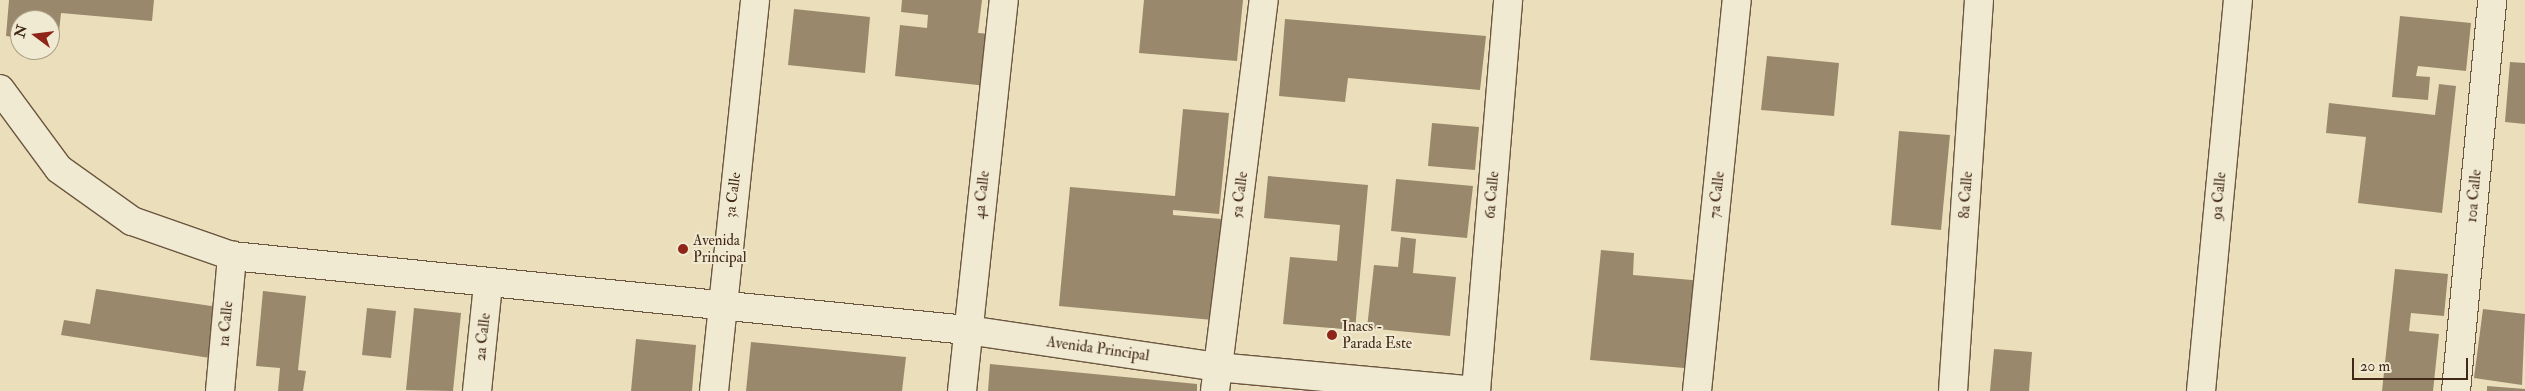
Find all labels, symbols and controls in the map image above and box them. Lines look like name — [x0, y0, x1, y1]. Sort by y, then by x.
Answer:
north arrow — [10, 10, 60, 60]
text: N — [11, 23, 31, 40]
street label: 10a Calle — [2463, 169, 2485, 223]
street label: 4a Calle — [971, 170, 993, 220]
street label: 6a Calle — [1481, 170, 1503, 220]
street label: 3a Calle — [721, 171, 745, 219]
street label: 5a Calle — [1228, 171, 1252, 219]
street label: 7a Calle — [1706, 171, 1728, 219]
street label: 8a Calle — [1955, 171, 1977, 219]
street label: 9a Calle — [2208, 171, 2230, 221]
place label: Avenida Principal — [693, 231, 747, 266]
marker: Avenida Principal — [677, 243, 689, 255]
street label: 1a Calle — [215, 300, 237, 348]
street label: 2a Calle — [472, 312, 494, 362]
place label: Inacs - Parada Este — [1342, 317, 1412, 352]
marker: Inacs - Parada Este — [1326, 329, 1338, 341]
street label: Avenida Principal — [1045, 333, 1151, 365]
scale bar — [2355, 348, 2471, 380]
text: 20 m — [2360, 357, 2390, 376]

